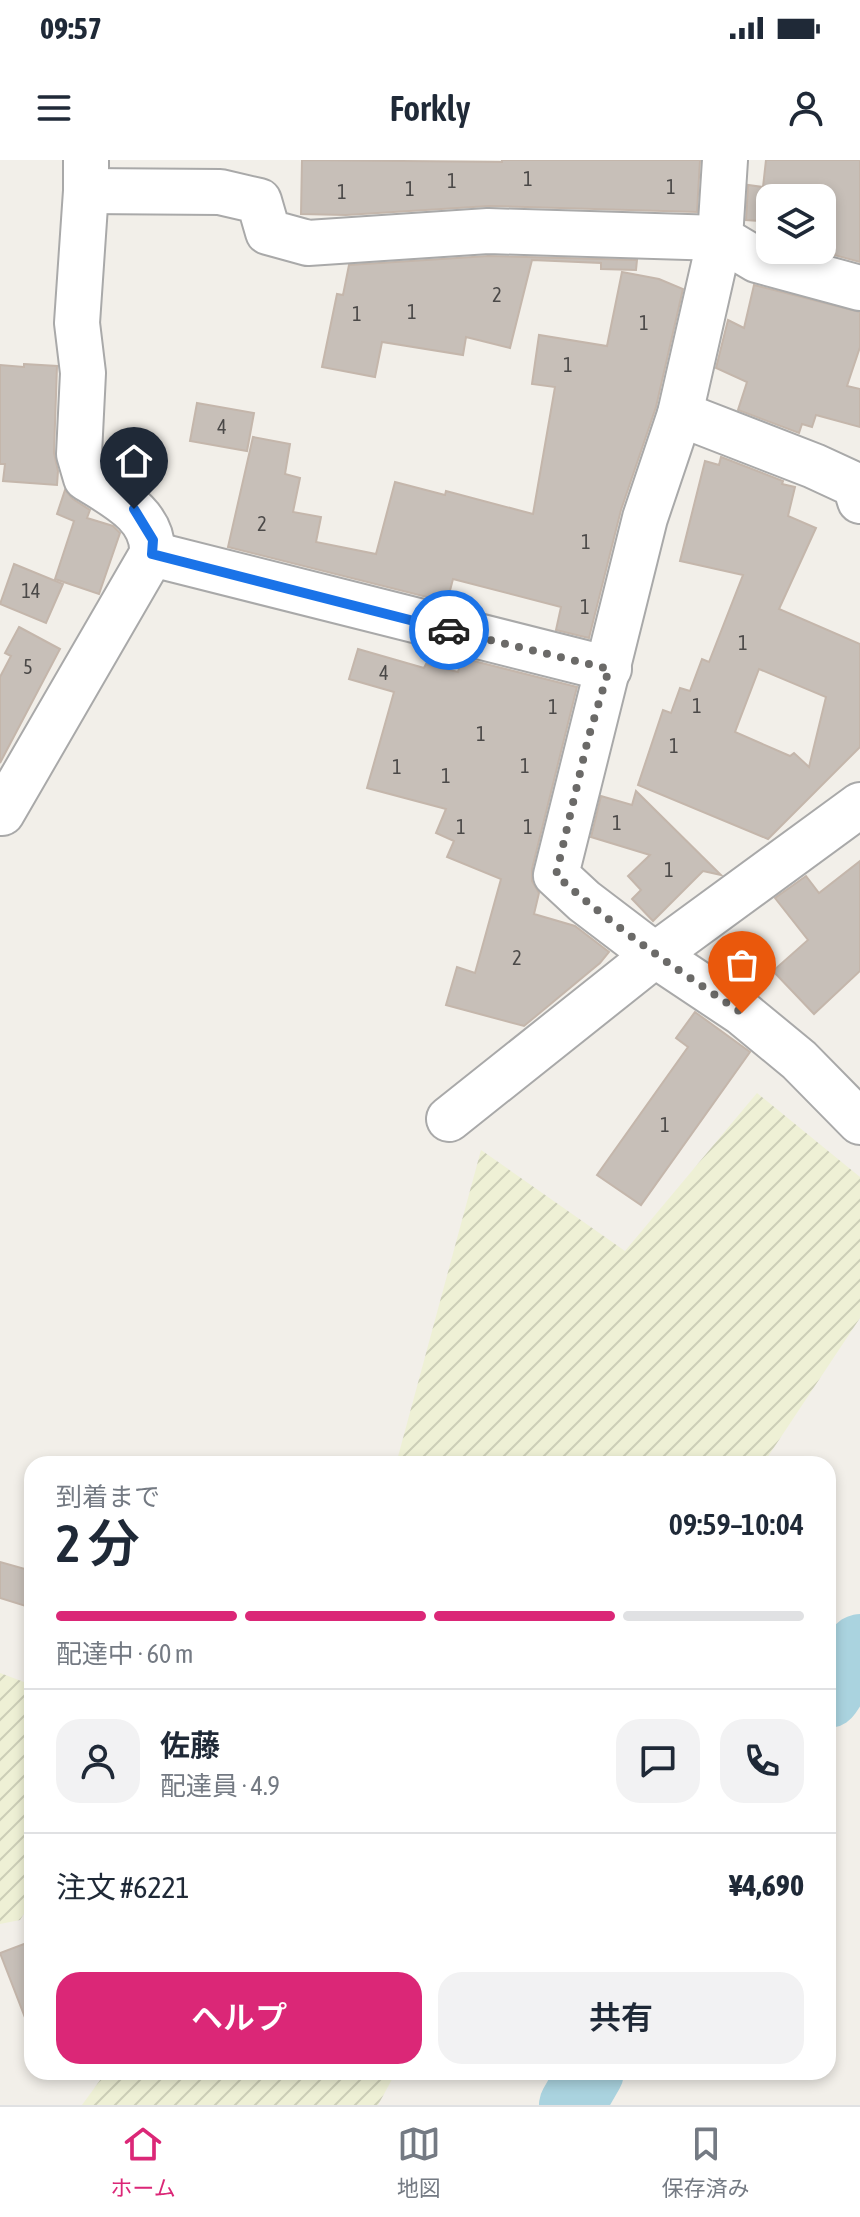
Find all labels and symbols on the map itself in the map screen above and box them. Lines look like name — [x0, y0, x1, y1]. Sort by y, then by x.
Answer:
house number: 1 — [523, 167, 533, 190]
house number: 1 — [447, 169, 457, 192]
house number: 1 — [666, 175, 676, 198]
house number: 1 — [405, 177, 415, 200]
house number: 1 — [337, 180, 347, 203]
house number: 2 — [492, 283, 502, 306]
house number: 1 — [407, 300, 417, 323]
house number: 1 — [352, 302, 362, 325]
house number: 1 — [639, 311, 649, 334]
house number: 1 — [563, 353, 573, 376]
house number: 4 — [217, 415, 227, 438]
pin — [100, 427, 168, 509]
house number: 2 — [257, 512, 267, 535]
house number: 1 — [581, 530, 591, 553]
house number: 14 — [22, 579, 40, 602]
courier — [409, 590, 489, 670]
house number: 1 — [580, 595, 590, 618]
house number: 1 — [738, 631, 748, 654]
house number: 5 — [23, 655, 33, 678]
house number: 4 — [379, 661, 389, 684]
house number: 1 — [692, 694, 702, 717]
house number: 1 — [548, 695, 558, 718]
house number: 1 — [476, 722, 486, 745]
house number: 1 — [669, 734, 679, 757]
house number: 1 — [520, 754, 530, 777]
house number: 1 — [392, 755, 402, 778]
house number: 1 — [441, 764, 451, 787]
house number: 1 — [612, 811, 622, 834]
house number: 1 — [456, 815, 466, 838]
house number: 1 — [523, 815, 533, 838]
house number: 1 — [664, 858, 674, 881]
pin — [708, 931, 776, 1013]
house number: 2 — [512, 946, 522, 969]
house number: 1 — [660, 1113, 670, 1136]

